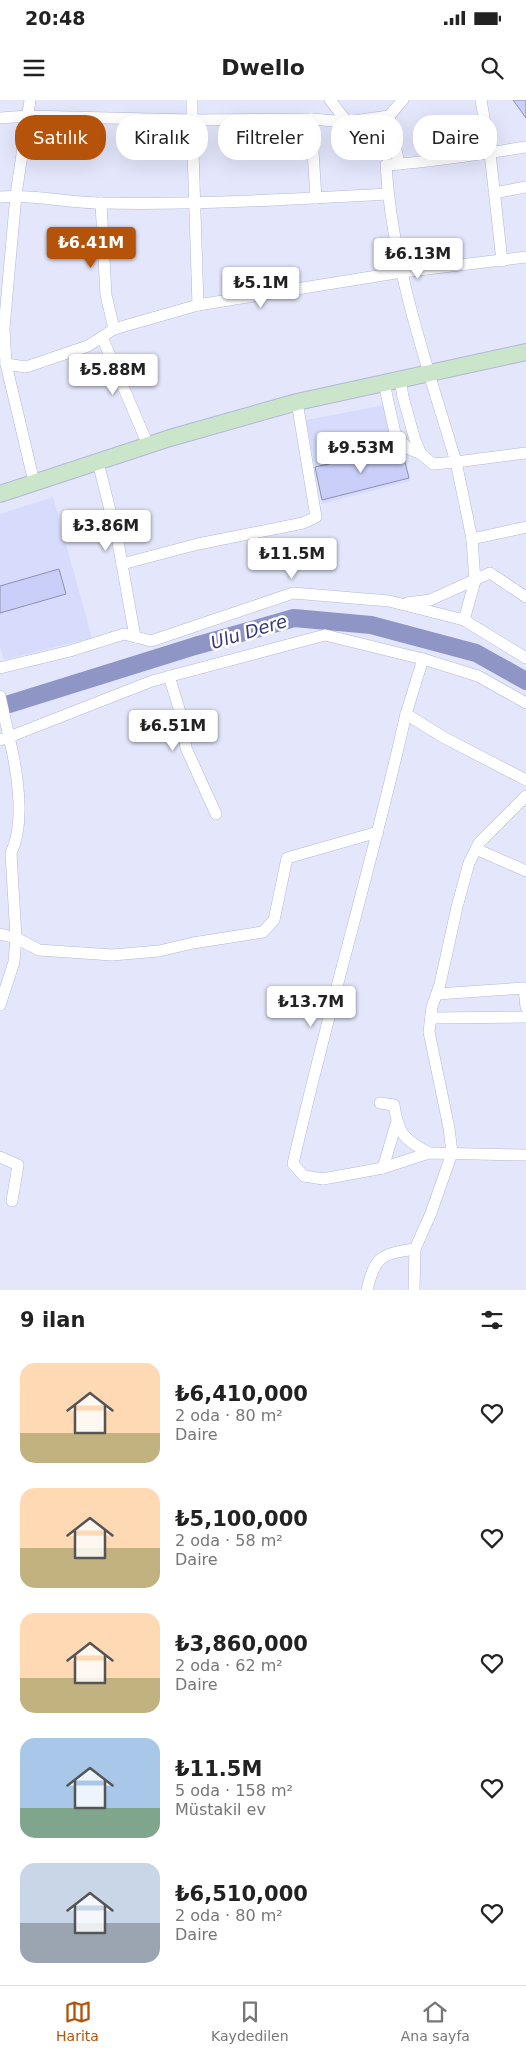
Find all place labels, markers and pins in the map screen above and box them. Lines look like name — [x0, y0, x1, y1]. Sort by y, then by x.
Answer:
pin: ₺6.41M — [50, 226, 132, 269]
pin: ₺6.13M — [377, 238, 459, 280]
pin: ₺5.1M — [226, 266, 296, 309]
pin: ₺5.88M — [72, 354, 154, 396]
pin: ₺9.53M — [320, 432, 402, 474]
pin: ₺3.86M — [65, 510, 147, 552]
pin: ₺11.5M — [251, 538, 333, 580]
pin: ₺6.51M — [132, 710, 214, 752]
pin: ₺13.7M — [270, 986, 352, 1028]

